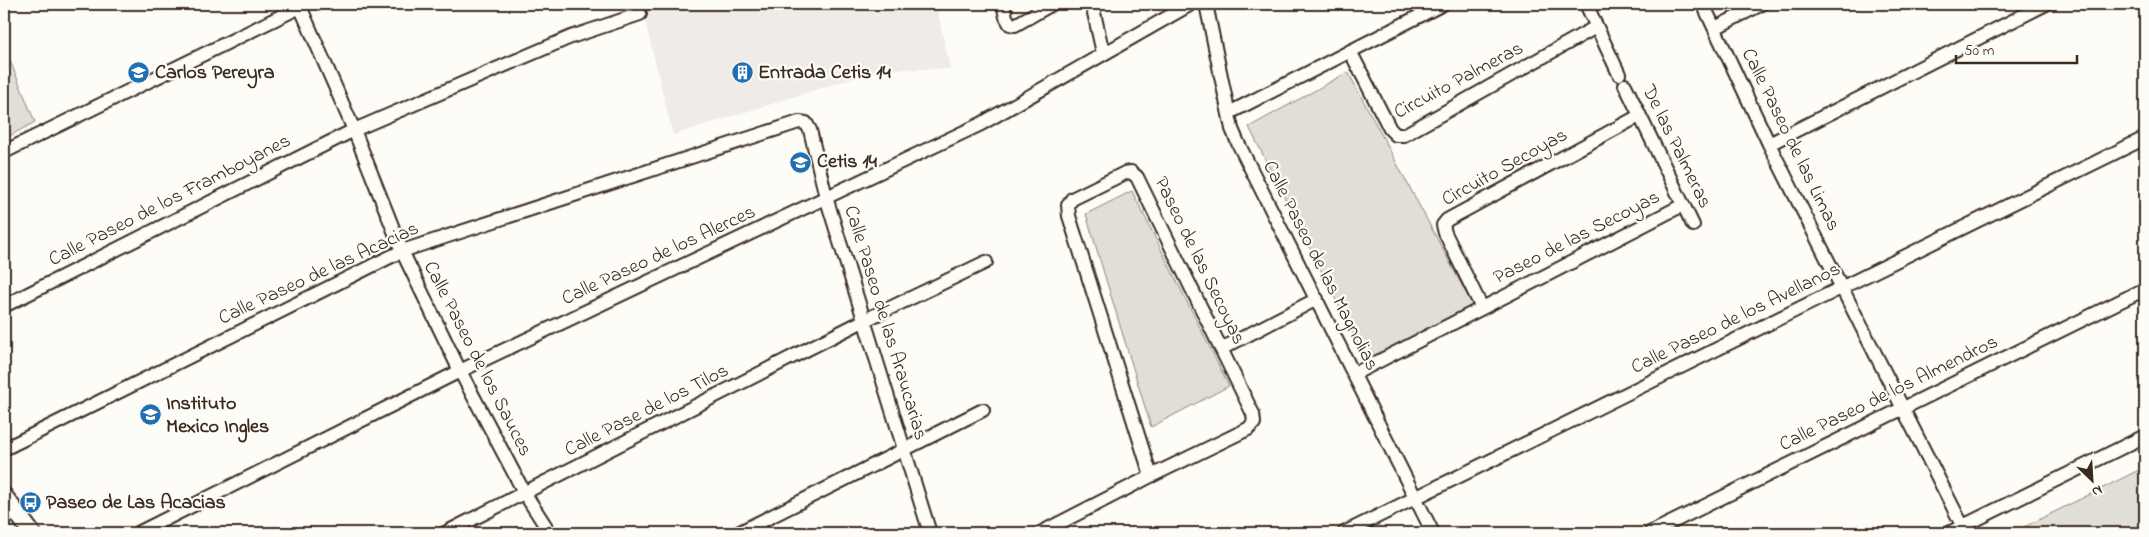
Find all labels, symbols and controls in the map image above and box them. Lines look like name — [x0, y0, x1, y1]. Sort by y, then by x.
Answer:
scale bar — [1956, 32, 2078, 64]
street label: Circuito Palmeras — [1389, 35, 1529, 127]
text: 50 m — [1964, 40, 1995, 62]
street label: Calle Paseo de las Limas — [1733, 44, 1847, 236]
place label: Carlos Pereyra — [155, 59, 275, 89]
place label: Entrada Cetis 14 — [758, 59, 892, 88]
school or university icon: Carlos Pereyra — [127, 61, 151, 85]
building icon: Entrada Cetis 14 — [730, 61, 754, 85]
street label: De las Palmeras — [1633, 79, 1718, 214]
street label: Circuito Secoyas — [1437, 121, 1573, 215]
street label: Calle Paseo de los Framboyanes — [44, 127, 296, 275]
place label: Cetis 14 — [817, 148, 878, 177]
school or university icon: Cetis 14 — [789, 150, 813, 174]
street label: Calle Paseo de las Magnolias — [1253, 156, 1386, 377]
street label: Paseo de las Secoyas — [1146, 172, 1252, 350]
street label: Paseo de las Secoyas — [1489, 183, 1665, 293]
street label: Calle Paseo de los Alerces — [557, 198, 761, 314]
street label: Calle Paseo de las Araucarias — [835, 202, 935, 444]
street label: Calle Paseo de las Acacias — [214, 215, 424, 333]
street label: Calle Paseo de los Sauces — [415, 256, 539, 462]
street label: Calle Paseo de los Avellanos — [1626, 256, 1846, 382]
street label: Calle Paseo de los Almendros — [1775, 328, 2003, 460]
street label: Calle Pase de los Tilos — [560, 357, 734, 465]
place label: Instituto Mexico Ingles — [166, 390, 269, 443]
school or university icon: Instituto Mexico Ingles — [138, 403, 162, 427]
north arrow — [2066, 454, 2116, 504]
text: N — [2088, 479, 2106, 502]
place label: Paseo de Las Acacias — [46, 489, 226, 518]
bus stop icon: Paseo de Las Acacias — [18, 491, 42, 515]

